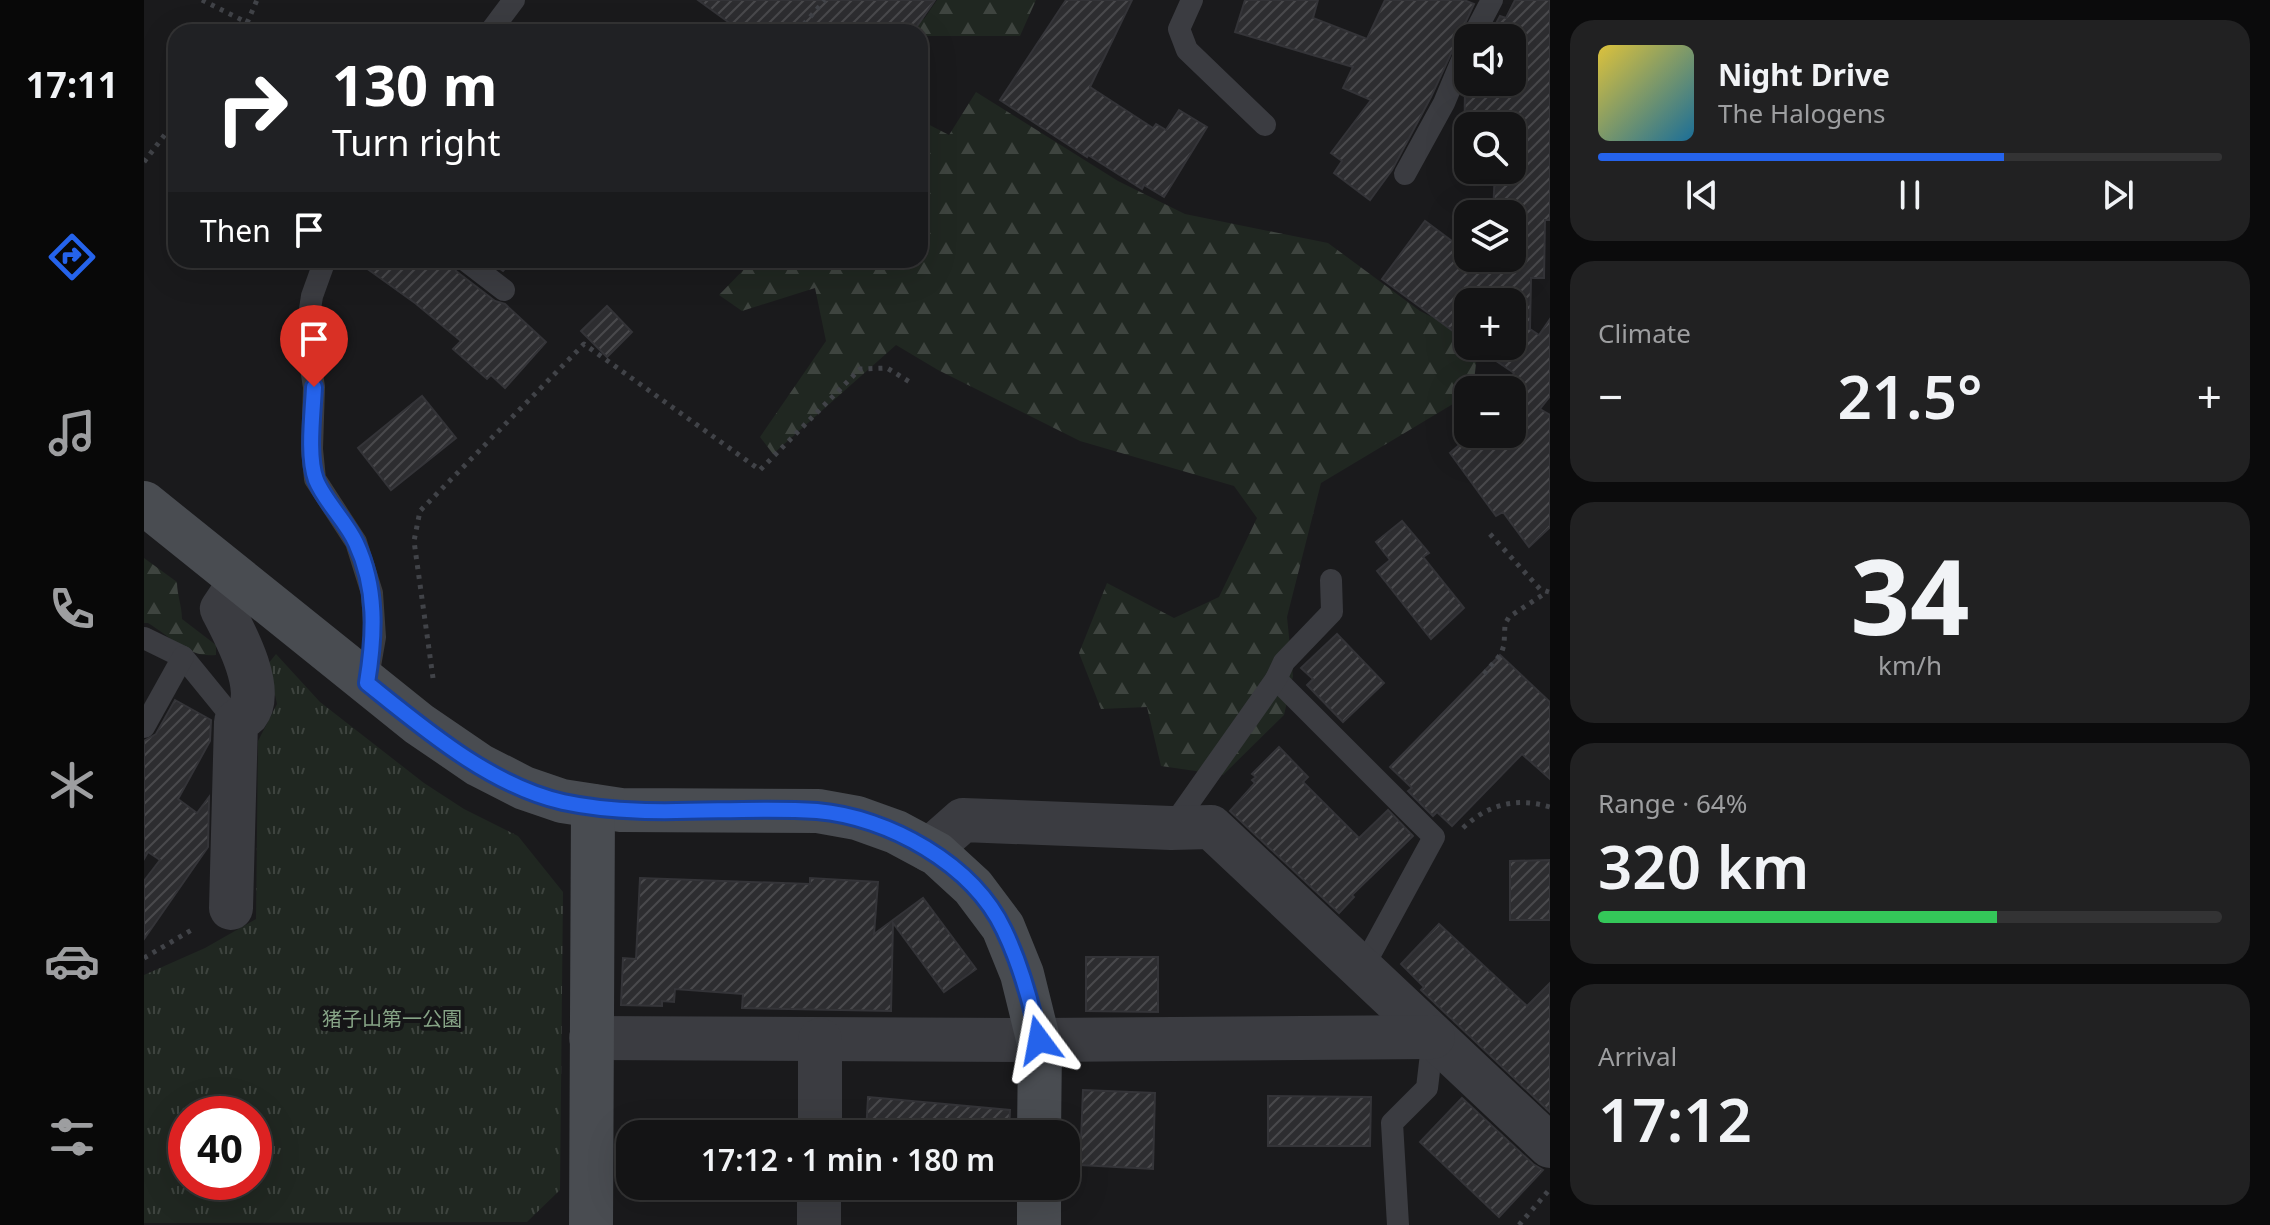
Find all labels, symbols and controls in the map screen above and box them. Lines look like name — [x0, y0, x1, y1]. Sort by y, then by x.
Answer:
map controls — [1454, 24, 1526, 448]
button: sound — [1454, 24, 1526, 96]
text: 130 m — [332, 46, 497, 122]
text: Night Drive — [1718, 54, 1890, 95]
icon: right — [200, 56, 304, 160]
text: 17:11 — [26, 60, 118, 109]
text: The Halogens — [1718, 95, 1885, 131]
button: search — [1454, 112, 1526, 184]
text: Turn right — [332, 118, 500, 167]
icon: previous — [1680, 173, 1724, 217]
icon: pause — [1888, 173, 1932, 217]
icon: next — [2096, 173, 2140, 217]
button: layers — [1454, 200, 1526, 272]
icon: arrive — [287, 208, 331, 252]
text: Then — [200, 210, 271, 251]
icon: directions — [44, 229, 100, 285]
button: + — [1454, 288, 1526, 360]
pin — [280, 305, 348, 387]
text: Climate — [1598, 315, 1691, 351]
icon: arrive — [292, 317, 336, 361]
text: 21.5° — [1837, 355, 1983, 437]
text: − — [1598, 366, 1623, 426]
text: + — [2197, 366, 2222, 426]
button: − — [1454, 376, 1526, 448]
icon: music — [44, 405, 100, 461]
text: 34 — [1851, 524, 1969, 665]
icon: phone — [44, 581, 100, 637]
text: km/h — [1878, 647, 1942, 683]
icon: climate — [44, 757, 100, 813]
text: Range · 64% — [1598, 785, 1747, 821]
text: 320 km — [1598, 825, 1809, 907]
icon: car — [44, 933, 100, 989]
position arrow — [997, 998, 1081, 1082]
park label: 猪子山第一公園 — [322, 1005, 462, 1032]
text: Arrival — [1598, 1038, 1677, 1074]
text: 17:12 — [1598, 1078, 1752, 1160]
speed limit sign: 40 — [168, 1096, 272, 1200]
icon: filters — [44, 1109, 100, 1165]
text: 17:12 · 1 min · 180 m — [701, 1139, 995, 1180]

